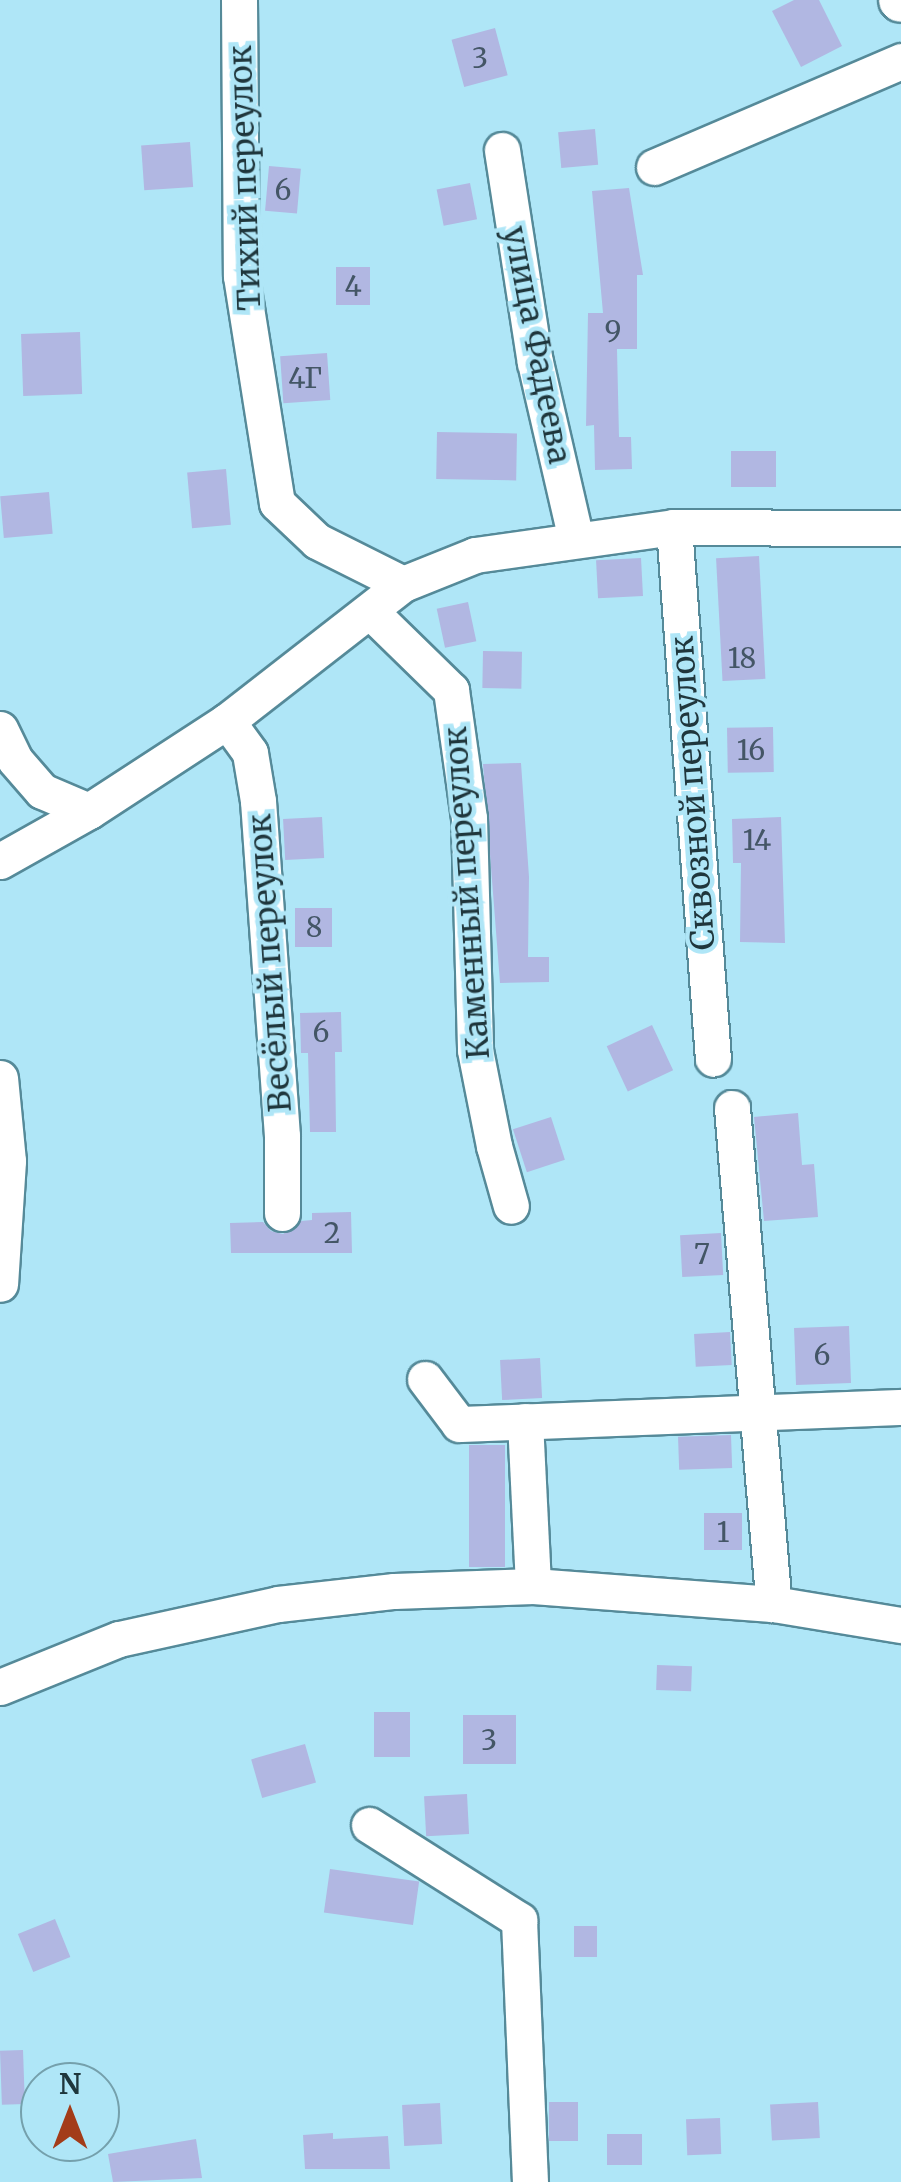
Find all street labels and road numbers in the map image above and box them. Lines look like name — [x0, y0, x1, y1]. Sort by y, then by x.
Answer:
street label: Тихий переулок — [221, 45, 269, 311]
street label: улица Фадеева — [495, 223, 579, 467]
street label: Сквозной переулок — [663, 635, 723, 951]
street label: Каменный переулок — [436, 725, 498, 1061]
street label: Весёлый переулок — [240, 813, 300, 1113]

